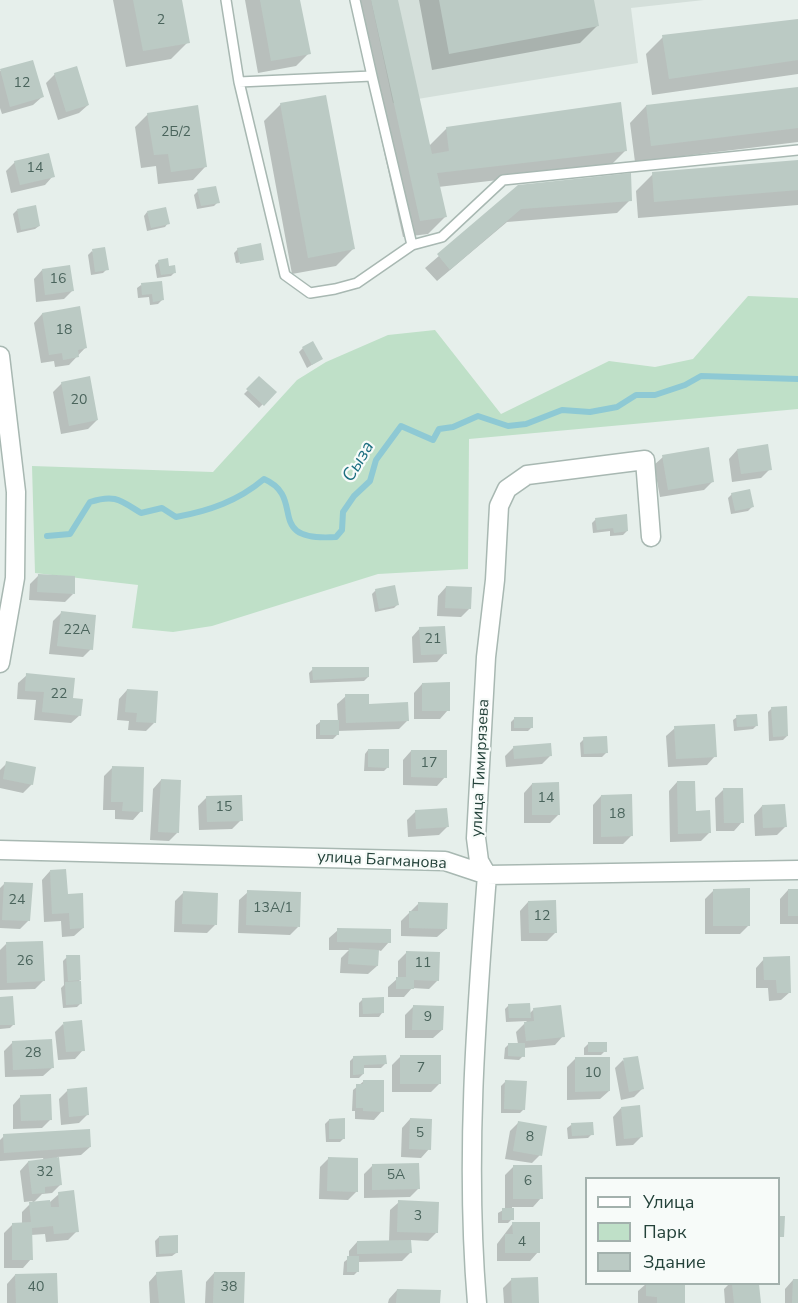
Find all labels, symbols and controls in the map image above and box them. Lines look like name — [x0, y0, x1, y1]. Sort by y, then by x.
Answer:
house number: 2 — [157, 13, 165, 29]
house number: 12 — [14, 76, 30, 92]
house number: 2Б/2 — [161, 125, 191, 141]
house number: 14 — [27, 161, 43, 177]
house number: 16 — [50, 272, 66, 288]
house number: 18 — [56, 323, 72, 339]
house number: 20 — [71, 393, 87, 409]
water label: Сыза — [338, 438, 380, 486]
house number: 22А — [63, 623, 91, 639]
house number: 21 — [425, 632, 441, 648]
house number: 22 — [51, 687, 67, 703]
street label: улица Тимирязева — [468, 698, 494, 838]
house number: 17 — [421, 756, 437, 772]
house number: 14 — [538, 791, 554, 807]
house number: 15 — [216, 800, 232, 816]
house number: 18 — [609, 807, 625, 823]
street label: улица Багманова — [317, 848, 447, 874]
house number: 24 — [9, 893, 25, 909]
house number: 13А/1 — [253, 901, 293, 917]
house number: 12 — [534, 909, 550, 925]
house number: 26 — [17, 954, 33, 970]
house number: 11 — [415, 956, 431, 972]
house number: 9 — [424, 1010, 432, 1026]
house number: 28 — [25, 1046, 41, 1062]
house number: 7 — [417, 1061, 425, 1077]
house number: 10 — [585, 1066, 601, 1082]
house number: 5 — [416, 1126, 424, 1142]
house number: 8 — [526, 1130, 534, 1146]
house number: 32 — [37, 1165, 53, 1181]
house number: 5А — [387, 1168, 405, 1184]
house number: 6 — [524, 1174, 532, 1190]
legend — [585, 1177, 780, 1285]
text: Улица — [643, 1190, 694, 1214]
house number: 3 — [414, 1209, 422, 1225]
text: Парк — [643, 1220, 686, 1244]
house number: 4 — [518, 1235, 526, 1251]
text: Здание — [643, 1250, 706, 1274]
house number: 40 — [28, 1280, 44, 1296]
house number: 38 — [221, 1280, 237, 1296]

